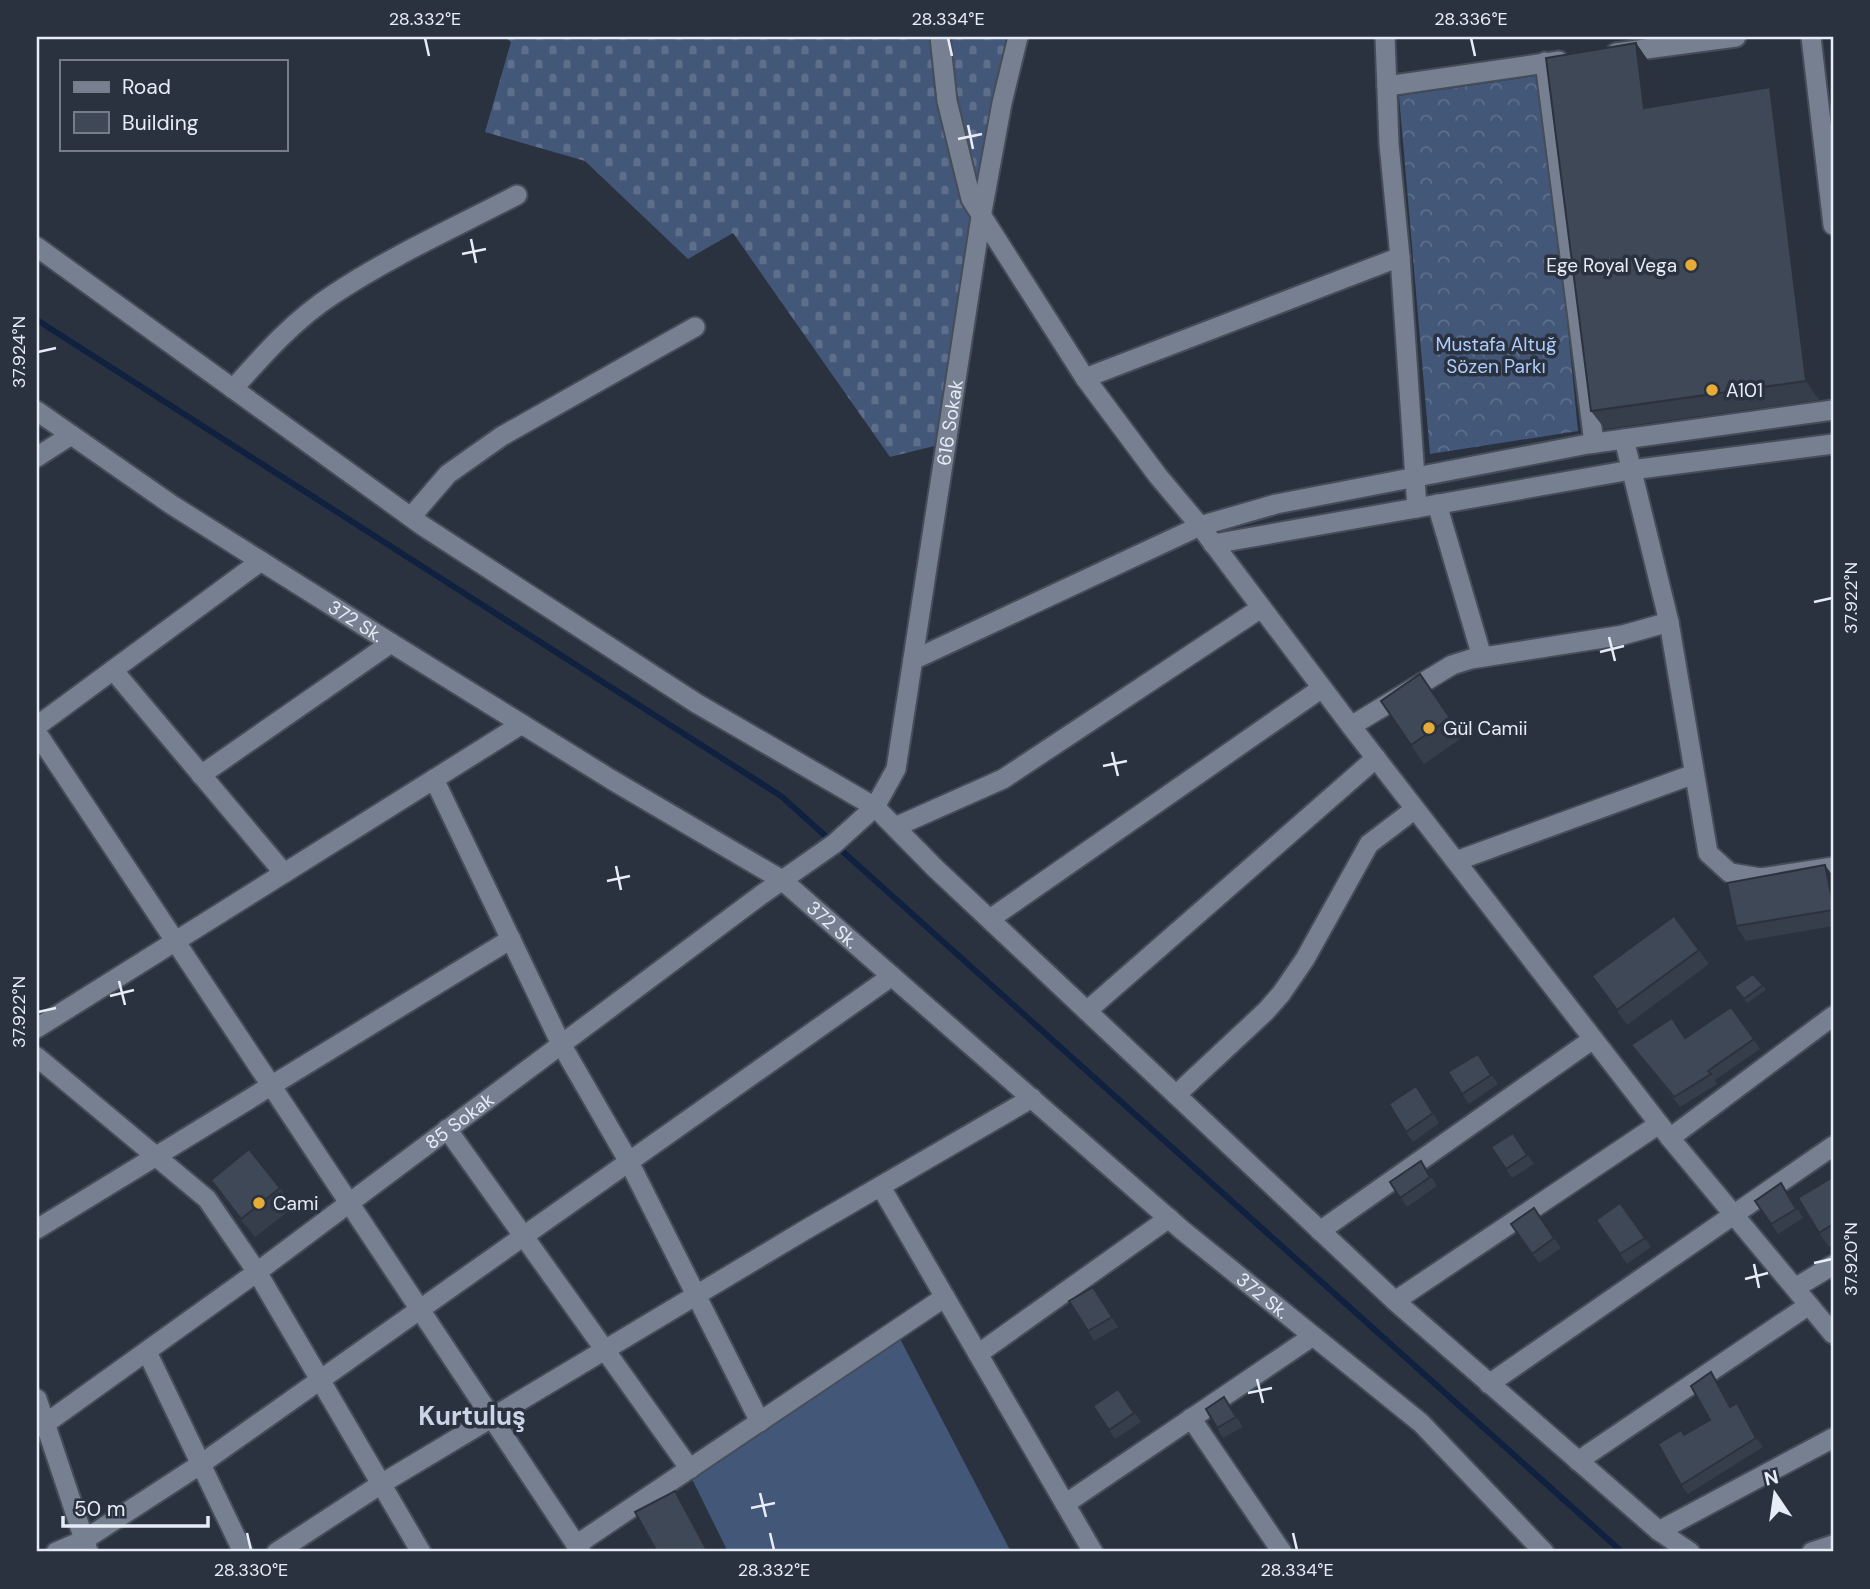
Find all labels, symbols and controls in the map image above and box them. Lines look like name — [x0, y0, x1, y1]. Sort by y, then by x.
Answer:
text: 28.332°E — [389, 7, 461, 31]
text: 28.334°E — [911, 7, 985, 31]
text: 28.336°E — [1434, 7, 1508, 31]
legend — [60, 60, 287, 150]
text: Road — [122, 73, 171, 101]
text: Building — [122, 109, 199, 137]
place label: Ege Royal Vega — [1546, 253, 1677, 278]
marker: Ege Royal Vega — [1683, 257, 1699, 273]
text: 37.924°N — [7, 316, 31, 388]
park label: Mustafa Altuğ Sözen Parkı — [1435, 332, 1557, 379]
street label: 616 Sokak — [930, 377, 968, 467]
place label: A101 — [1726, 378, 1763, 403]
marker: A101 — [1704, 382, 1720, 398]
text: 37.922°N — [1839, 562, 1863, 634]
street label: 372 Sk. — [324, 594, 388, 648]
place label: Gül Camii — [1443, 716, 1528, 741]
marker: Gül Camii — [1421, 720, 1437, 736]
street label: 372 Sk. — [802, 895, 864, 954]
text: 37.922°N — [7, 976, 31, 1048]
street label: 85 Sokak — [420, 1086, 499, 1155]
place label: Cami — [273, 1191, 318, 1216]
marker: Cami — [251, 1195, 267, 1211]
text: 37.920°N — [1839, 1222, 1863, 1296]
street label: 372 Sk. — [1231, 1266, 1294, 1324]
district label: Kurtuluş — [418, 1399, 526, 1433]
north arrow — [1741, 1460, 1811, 1530]
text: N — [1762, 1464, 1781, 1492]
scale bar — [63, 1484, 208, 1528]
text: 50 m — [74, 1495, 125, 1523]
text: 28.330°E — [214, 1558, 288, 1582]
text: 28.332°E — [738, 1558, 810, 1582]
text: 28.334°E — [1260, 1558, 1334, 1582]

